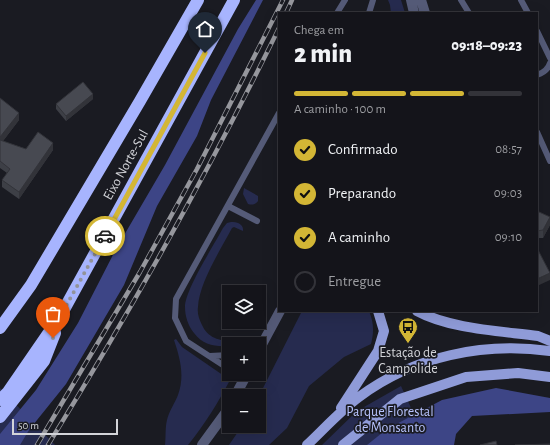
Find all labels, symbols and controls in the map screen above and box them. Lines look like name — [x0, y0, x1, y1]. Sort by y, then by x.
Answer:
pin — [188, 12, 222, 53]
icon: home — [194, 18, 216, 40]
text: Chega em — [294, 24, 344, 37]
text: 09:18–09:23 — [451, 38, 522, 53]
text: 2 min — [294, 41, 352, 67]
text: A caminho · 100 m — [294, 103, 386, 116]
street label: Eixo Norte-Sul — [101, 128, 151, 202]
icon: check — [294, 139, 316, 161]
text: Confirmado — [328, 142, 398, 157]
text: 08:57 — [495, 143, 522, 156]
icon: check — [294, 183, 316, 205]
text: Preparando — [328, 186, 396, 201]
text: 09:03 — [494, 187, 522, 200]
courier — [85, 216, 125, 256]
icon: car — [94, 225, 116, 247]
icon: check — [294, 227, 316, 249]
text: A caminho — [328, 230, 390, 245]
text: 09:10 — [495, 231, 522, 244]
text: Entregue — [328, 274, 381, 289]
map controls — [222, 285, 266, 433]
button: layers — [222, 285, 266, 329]
pin — [36, 297, 70, 338]
icon: bag — [42, 303, 64, 325]
bus stop icon: Estação de Campolide — [397, 316, 419, 344]
button: + — [222, 337, 266, 381]
place label: Estação de Campolide — [378, 346, 438, 376]
button: − — [222, 389, 266, 433]
park label: Parque Florestal de Monsanto — [346, 405, 434, 435]
scale bar — [12, 417, 118, 436]
text: 50 m — [18, 420, 39, 431]

